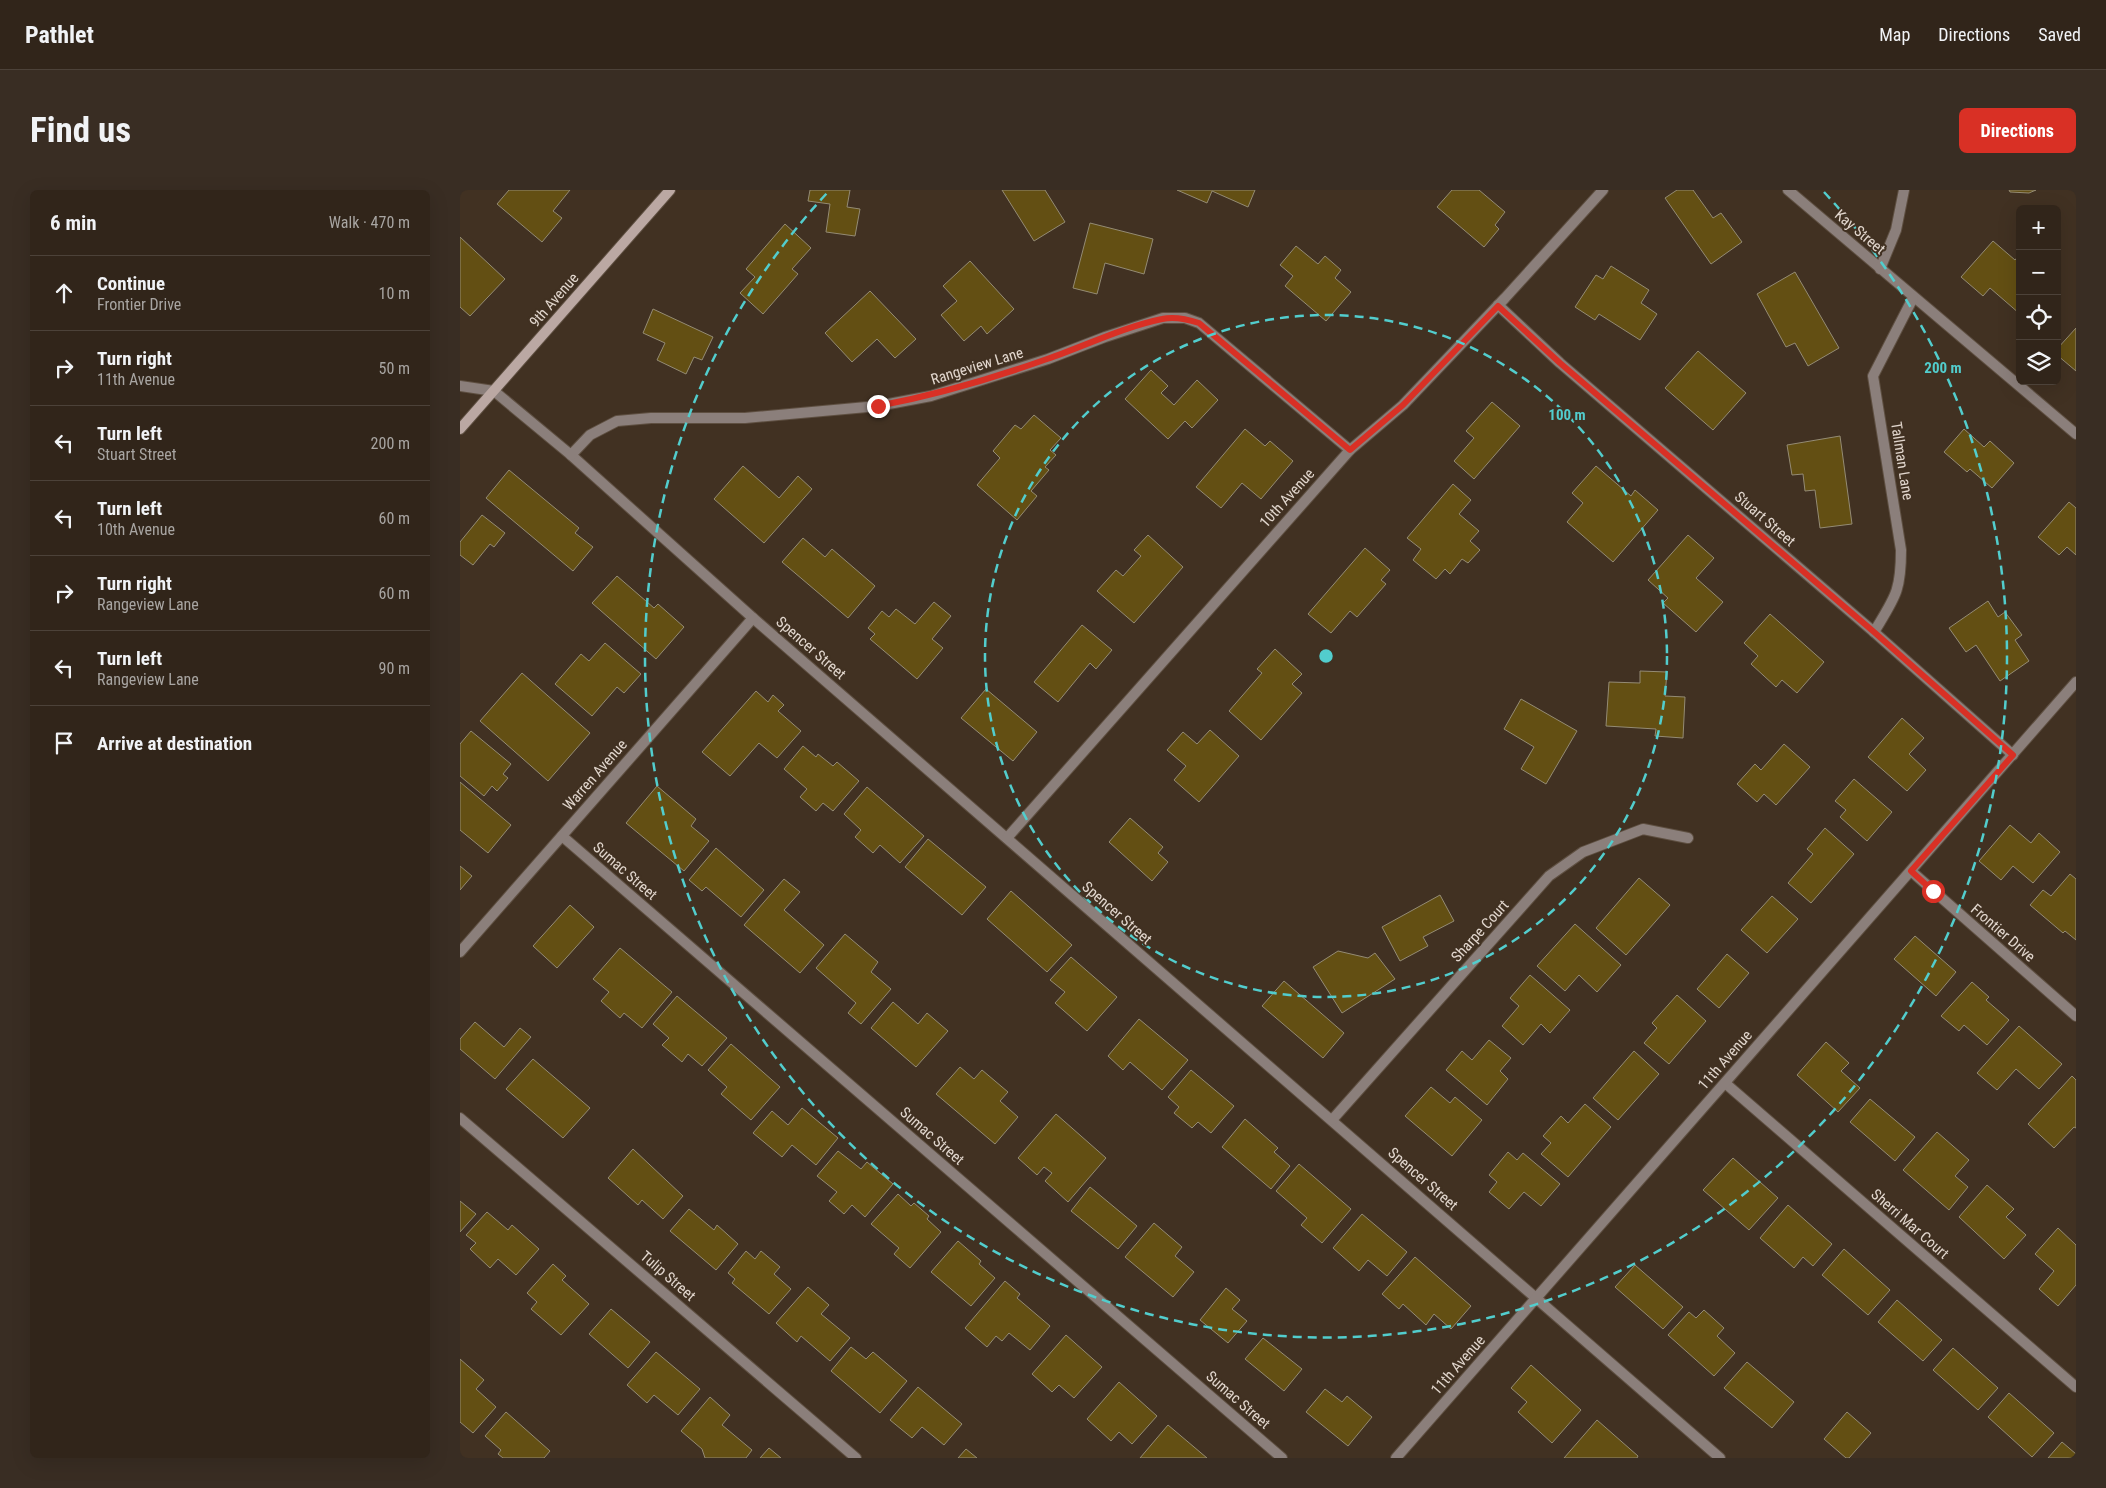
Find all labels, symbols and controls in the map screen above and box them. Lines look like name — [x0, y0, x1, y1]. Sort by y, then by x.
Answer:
text: Pathlet — [25, 21, 94, 49]
text: Map — [1879, 24, 1910, 45]
text: Directions — [1938, 24, 2010, 45]
text: Saved — [2038, 24, 2081, 45]
button: Directions — [1959, 108, 2076, 153]
text: Find us — [30, 110, 131, 151]
map controls — [2016, 205, 2061, 385]
button: + — [2016, 205, 2061, 250]
street label: Kay Street — [1831, 206, 1889, 258]
text: 6 min — [50, 211, 97, 235]
text: Walk · 470 m — [329, 213, 410, 232]
button: − — [2016, 250, 2061, 295]
street label: 9th Avenue — [526, 269, 582, 331]
text: Continue — [97, 272, 165, 295]
icon: ahead — [50, 279, 78, 307]
text: 10 m — [378, 284, 410, 303]
text: Frontier Drive — [97, 295, 181, 314]
button: locate — [2016, 295, 2061, 340]
button: layers — [2016, 340, 2061, 385]
street label: Rangeview Lane — [929, 343, 1025, 389]
text: Turn right — [97, 347, 172, 370]
icon: right — [50, 354, 78, 382]
text: 50 m — [378, 359, 410, 378]
text: 200 m — [1924, 359, 1962, 377]
text: 11th Avenue — [97, 370, 175, 389]
route end — [867, 395, 890, 418]
text: 100 m — [1548, 406, 1586, 424]
street label: Tallman Lane — [1887, 421, 1917, 501]
text: Turn left — [97, 422, 162, 445]
icon: left — [50, 429, 78, 457]
text: 200 m — [371, 434, 410, 453]
text: Stuart Street — [97, 445, 177, 464]
street label: 10th Avenue — [1256, 465, 1318, 531]
street label: Stuart Street — [1731, 488, 1799, 550]
text: Turn left — [97, 497, 162, 520]
icon: left — [50, 504, 78, 532]
text: 60 m — [378, 509, 410, 528]
text: 10th Avenue — [97, 520, 175, 539]
text: Turn right — [97, 572, 172, 595]
icon: right — [50, 579, 78, 607]
text: 60 m — [378, 584, 410, 603]
text: Rangeview Lane — [97, 595, 199, 614]
street label: Spencer Street — [772, 613, 850, 683]
text: Turn left — [97, 647, 162, 670]
centre of rings — [1317, 647, 1335, 665]
icon: left — [50, 654, 78, 682]
text: 90 m — [378, 659, 410, 678]
text: Rangeview Lane — [97, 670, 199, 689]
icon: arrive — [50, 729, 78, 757]
text: Arrive at destination — [97, 732, 252, 755]
street label: Warren Avenue — [559, 736, 631, 814]
street label: Sumac Street — [589, 838, 661, 904]
street label: Spencer Street — [1078, 878, 1156, 948]
route start — [1922, 880, 1945, 903]
street label: Sharpe Court — [1447, 896, 1513, 966]
street label: Frontier Drive — [1967, 900, 2039, 966]
street label: 11th Avenue — [1694, 1027, 1756, 1093]
street label: Sumac Street — [896, 1103, 968, 1169]
street label: Spencer Street — [1384, 1144, 1462, 1214]
street label: Sherri Mar Court — [1867, 1185, 1953, 1263]
street label: Tulip Street — [637, 1247, 699, 1305]
street label: 11th Avenue — [1427, 1332, 1489, 1398]
street label: Sumac Street — [1202, 1367, 1274, 1433]

